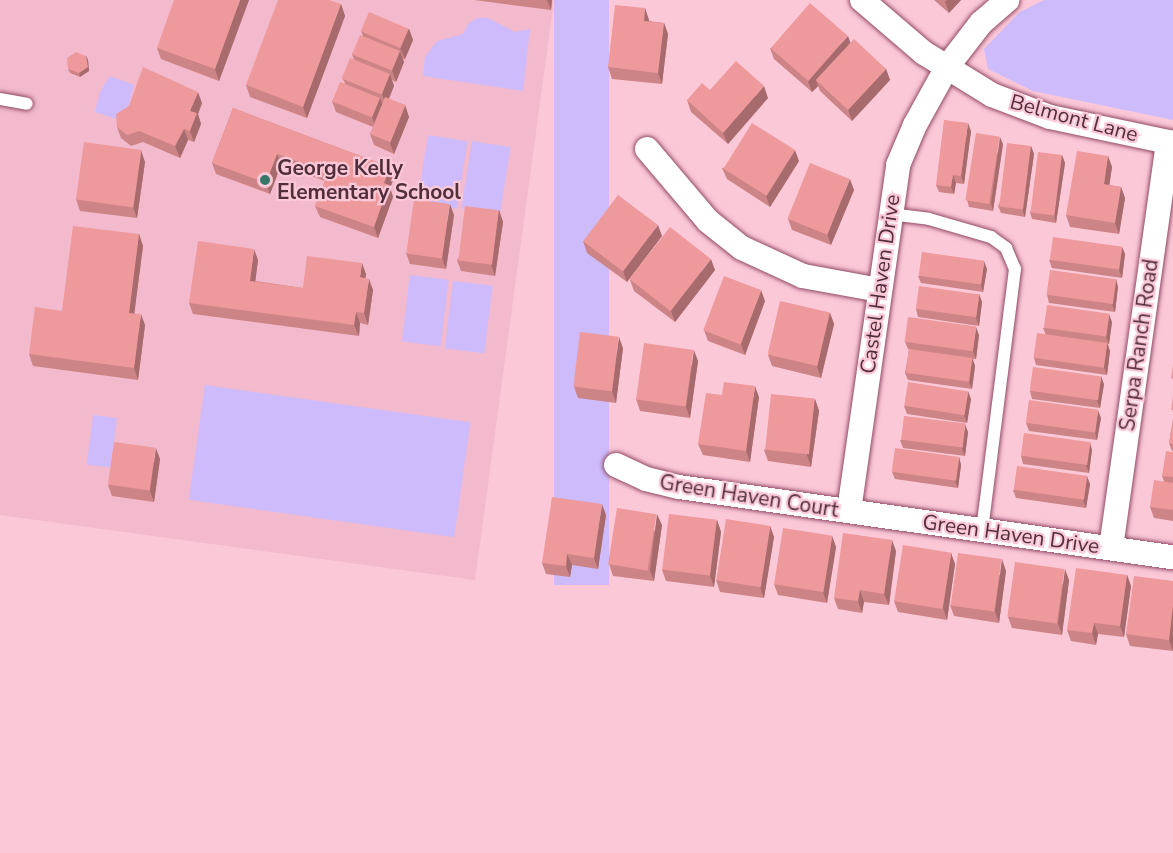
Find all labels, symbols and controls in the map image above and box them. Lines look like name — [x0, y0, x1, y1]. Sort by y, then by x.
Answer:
street label: Belmont Lane — [1007, 89, 1141, 147]
place label: George Kelly Elementary School — [277, 155, 461, 205]
marker: George Kelly Elementary School — [258, 173, 272, 187]
street label: Castel Haven Drive — [855, 193, 905, 375]
street label: Serpa Ranch Road — [1114, 257, 1164, 433]
street label: Green Haven Court — [658, 469, 840, 523]
street label: Green Haven Drive — [921, 509, 1101, 559]

